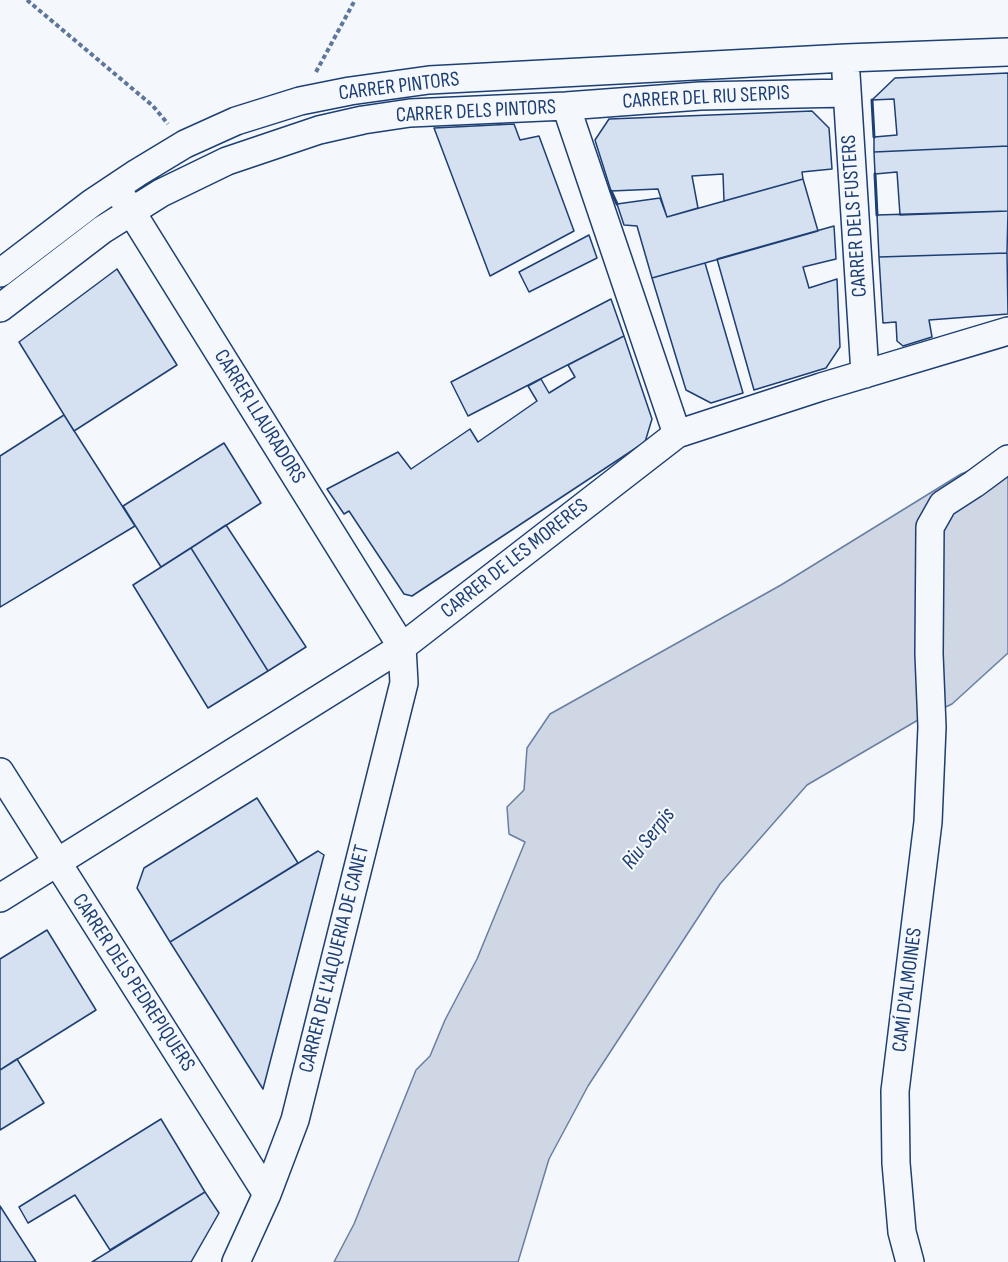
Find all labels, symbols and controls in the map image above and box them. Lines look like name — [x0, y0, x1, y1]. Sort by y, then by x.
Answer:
street label: CARRER PINTORS — [337, 67, 461, 107]
street label: CARRER DEL RIU SERPIS — [622, 81, 790, 115]
street label: CARRER DELS PINTORS — [395, 95, 557, 129]
street label: CARRER DELS FUSTERS — [837, 134, 873, 298]
street label: CARRER LLAURADORS — [208, 345, 310, 489]
street label: CARRER DE LES MORERES — [436, 494, 594, 624]
water label: Riu Serpis — [617, 803, 681, 875]
street label: CARRER DE L'ALQUERIA DE CANET — [294, 842, 376, 1076]
street label: CARRER DELS PEDREPIQUERS — [66, 889, 200, 1077]
street label: CAMÍ D'ALMOINES — [888, 926, 928, 1054]

